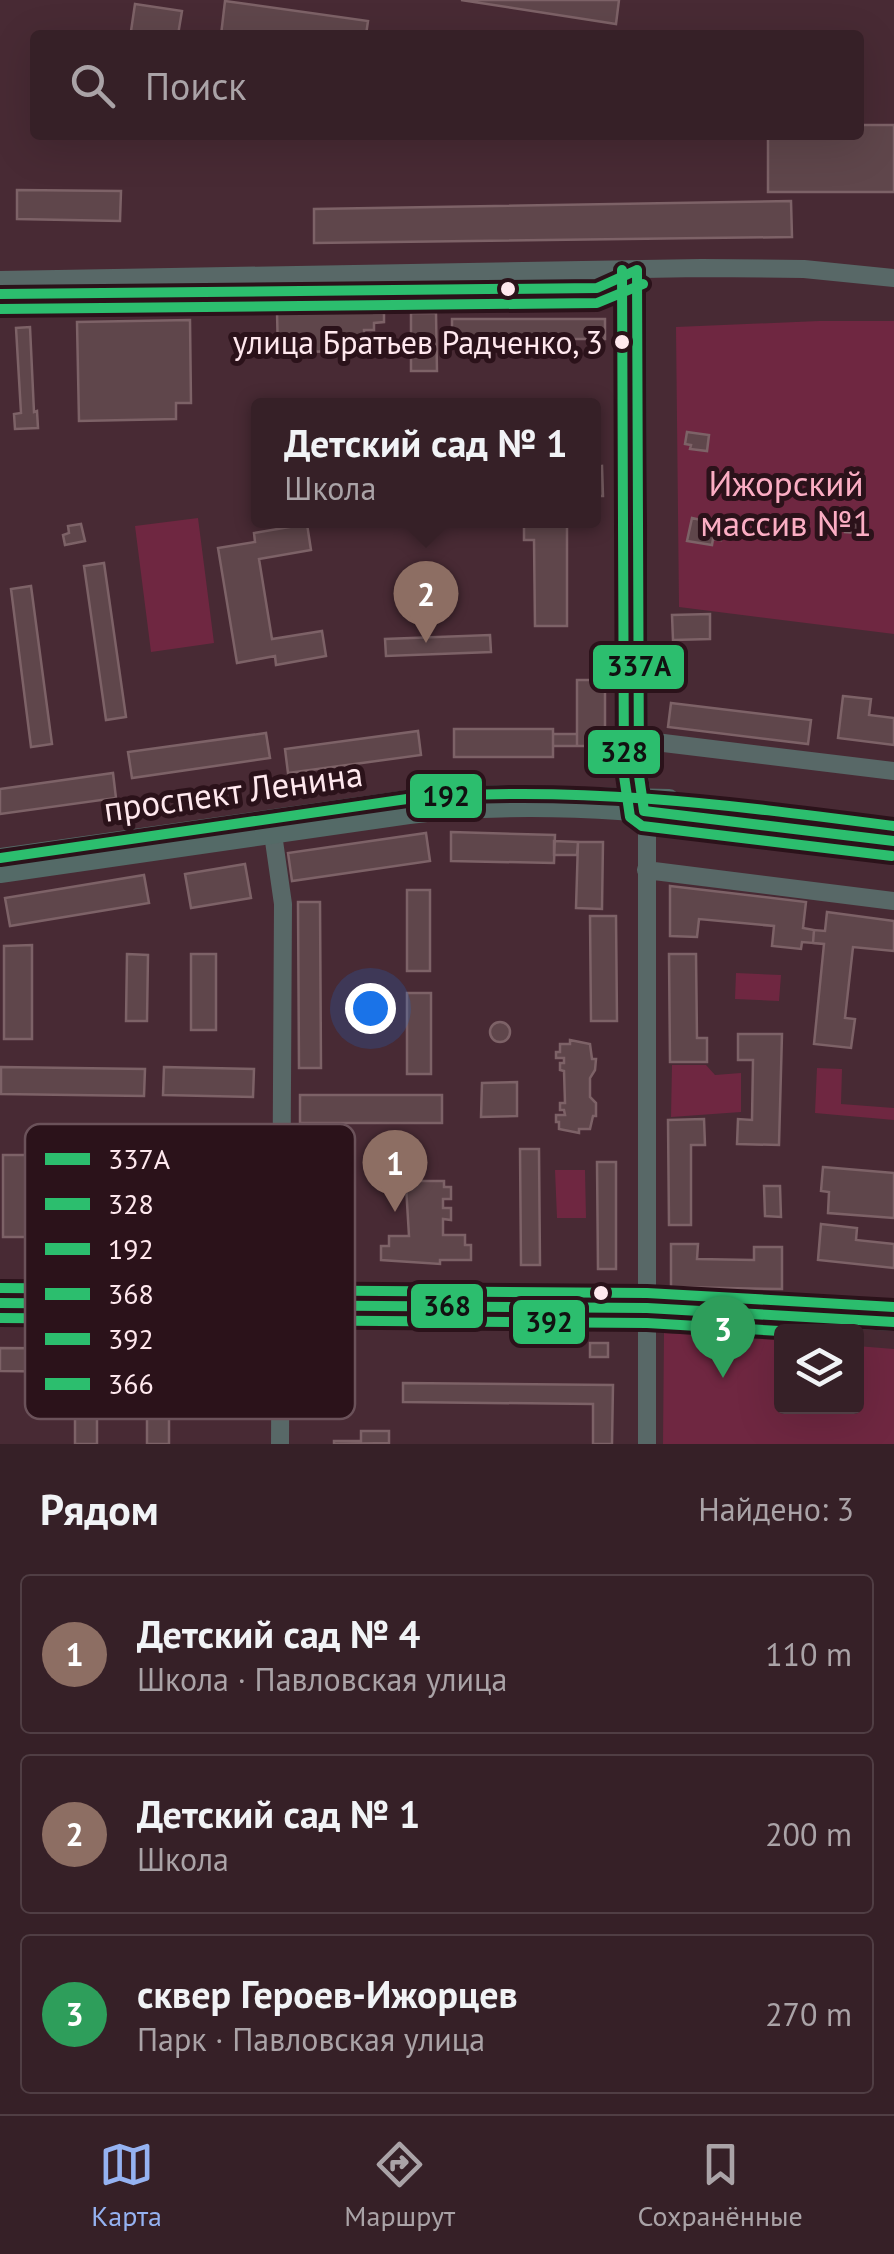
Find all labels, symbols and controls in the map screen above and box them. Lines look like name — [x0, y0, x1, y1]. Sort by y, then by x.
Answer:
search box — [30, 30, 864, 140]
icon: search — [65, 58, 120, 113]
text: Поиск — [145, 61, 246, 110]
unlabelled marker — [498, 279, 518, 299]
place label: улица Братьев Радченко, 3 — [233, 321, 603, 363]
marker: улица Братьев Радченко, 3 — [612, 332, 632, 352]
popup — [251, 398, 601, 528]
text: Детский сад № 1 — [284, 418, 568, 467]
park label: Ижорский массив №1 — [700, 460, 872, 546]
text: Школа — [284, 467, 376, 509]
pin: 2 — [394, 560, 458, 643]
line badge: 337А — [591, 643, 686, 691]
text: 337А — [607, 647, 671, 684]
line badge: 328 — [586, 728, 662, 776]
text: 328 — [600, 733, 648, 770]
street label: проспект Ленина — [100, 750, 366, 832]
line badge: 192 — [408, 772, 484, 820]
text: 192 — [422, 777, 470, 814]
your location — [345, 983, 396, 1034]
legend — [25, 1124, 355, 1419]
pin: 1 — [362, 1130, 428, 1212]
text: 337А — [108, 1140, 171, 1177]
text: 328 — [108, 1185, 154, 1222]
text: 192 — [108, 1230, 154, 1267]
text: 368 — [108, 1275, 154, 1312]
line badge: 368 — [409, 1282, 485, 1330]
unlabelled marker — [591, 1283, 611, 1303]
text: 368 — [423, 1287, 471, 1324]
pin: 3 — [690, 1296, 756, 1378]
line badge: 392 — [511, 1298, 587, 1346]
text: 392 — [525, 1303, 573, 1340]
text: 392 — [108, 1320, 154, 1357]
map controls — [774, 1324, 864, 1414]
button: layers — [774, 1324, 864, 1414]
text: 366 — [108, 1365, 154, 1402]
text: Рядом — [40, 1482, 159, 1537]
text: Найдено: 3 — [698, 1488, 854, 1530]
text: Детский сад № 4 — [137, 1609, 420, 1658]
text: 1 — [65, 1633, 84, 1675]
text: 110 m — [765, 1633, 852, 1675]
text: Школа · Павловская улица — [137, 1658, 508, 1700]
text: Детский сад № 1 — [137, 1789, 420, 1838]
text: 2 — [65, 1813, 84, 1855]
text: 200 m — [765, 1813, 852, 1855]
text: Школа — [137, 1838, 229, 1880]
text: сквер Героев-Ижорцев — [137, 1969, 518, 2018]
text: 3 — [65, 1993, 84, 2035]
text: 270 m — [765, 1993, 852, 2035]
text: Парк · Павловская улица — [137, 2018, 485, 2060]
tab: Карта — [91, 2137, 162, 2234]
tab: Маршрут — [344, 2137, 455, 2234]
tab: Сохранённые — [638, 2137, 803, 2234]

